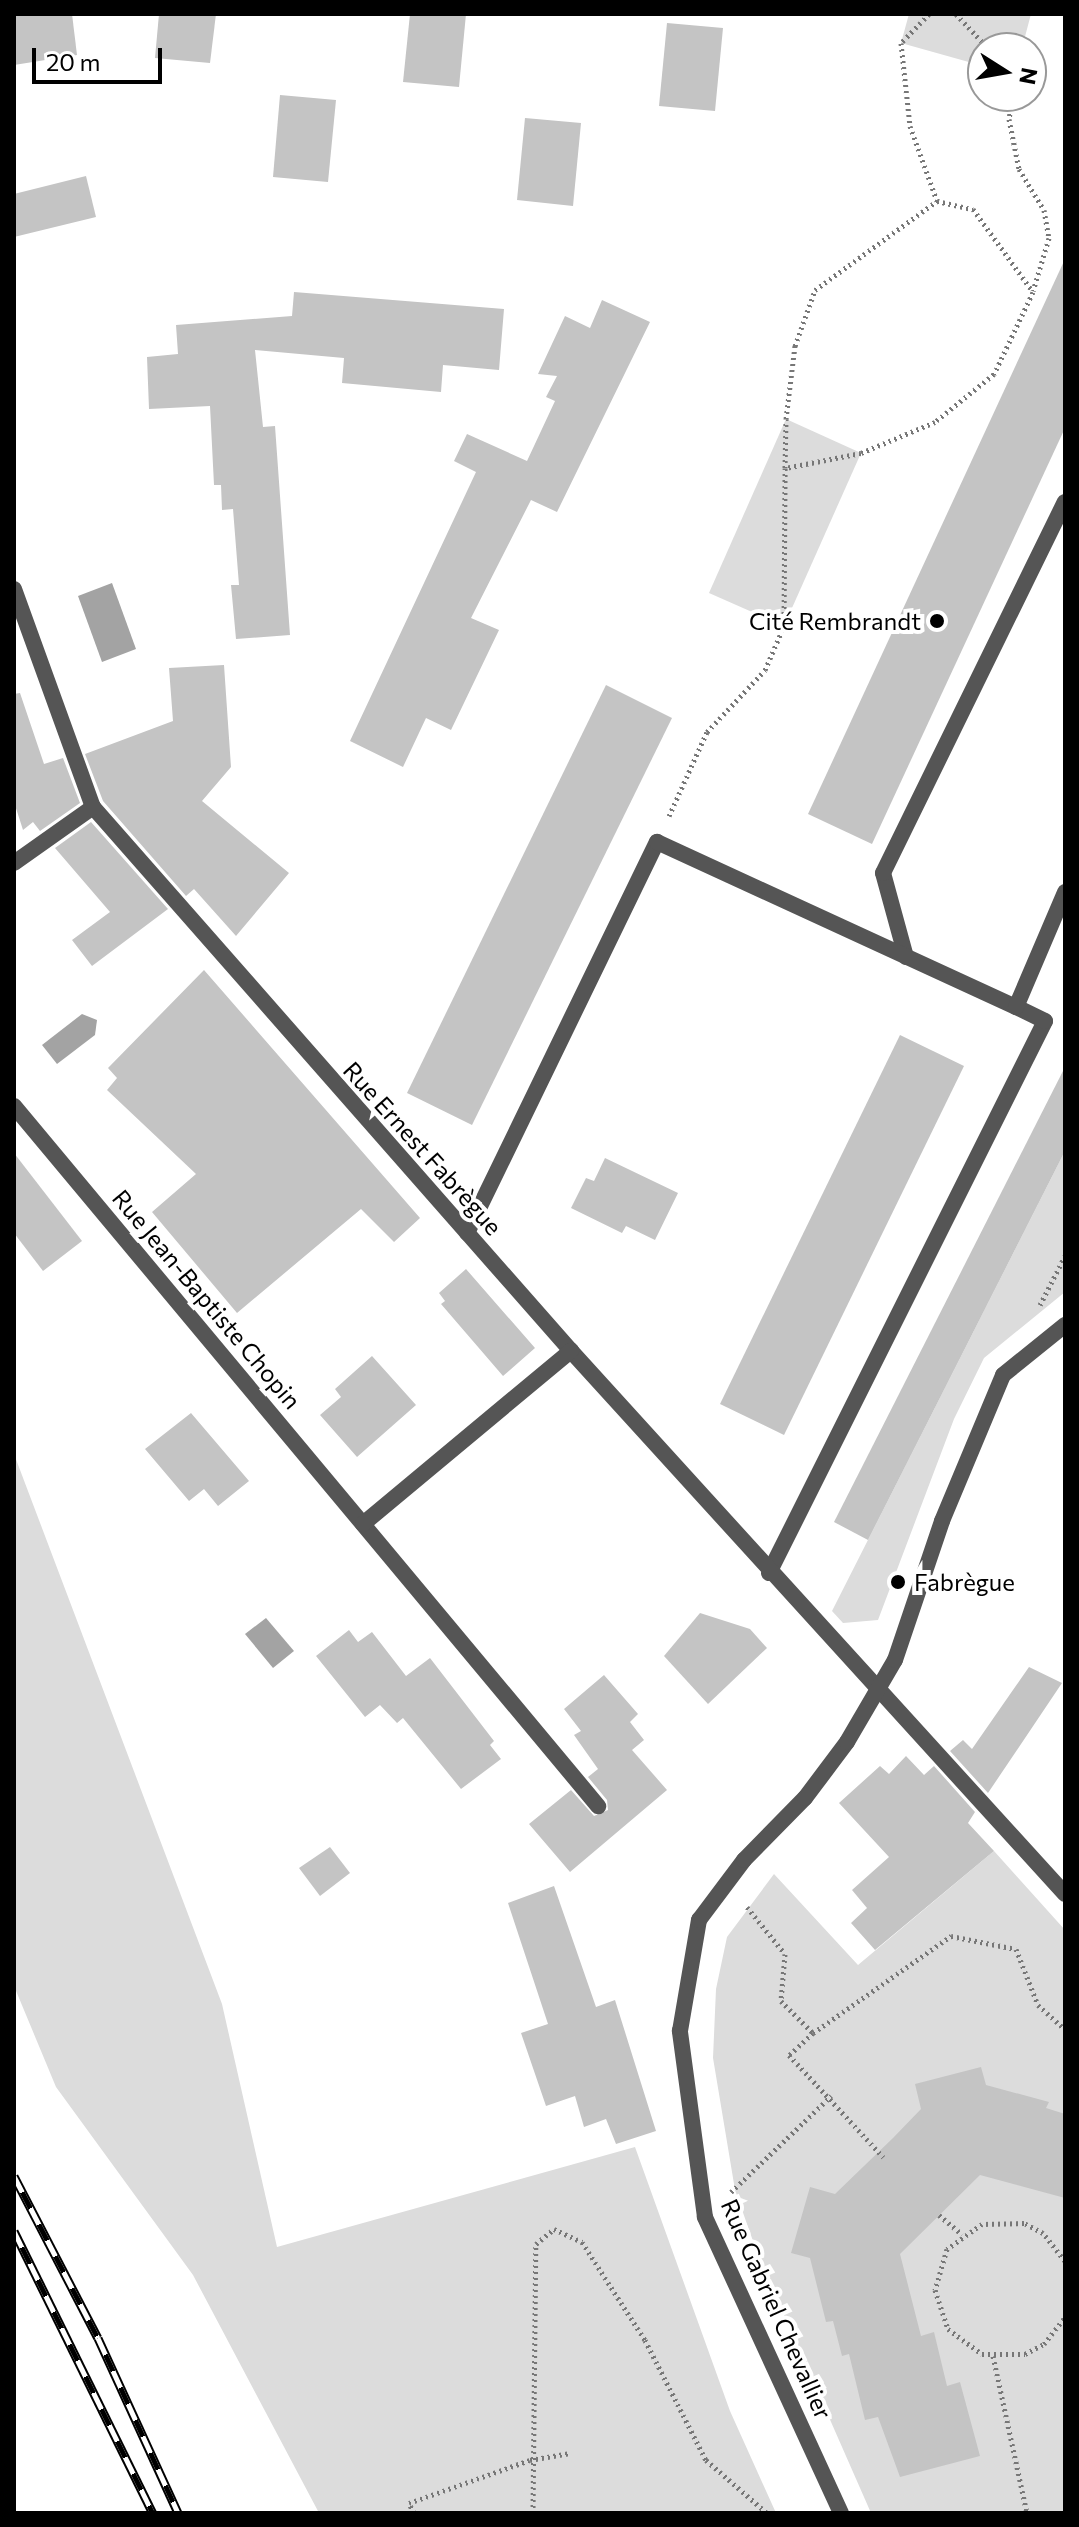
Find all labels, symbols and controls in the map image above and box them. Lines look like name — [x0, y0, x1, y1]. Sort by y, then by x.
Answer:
scale bar — [36, 32, 166, 82]
north arrow — [967, 32, 1047, 112]
text: 20 m — [46, 47, 100, 76]
text: N — [1014, 66, 1044, 87]
place label: Cité Rembrandt — [749, 607, 921, 635]
marker: Cité Rembrandt — [928, 612, 946, 630]
street label: Rue Ernest Fabrègue — [338, 1055, 508, 1241]
street label: Rue Jean-Baptiste Chopin — [107, 1184, 307, 1414]
place label: Fabrègue — [914, 1568, 1015, 1596]
marker: Fabrègue — [889, 1573, 907, 1591]
street label: Rue Gabriel Chevallier — [715, 2195, 839, 2423]

